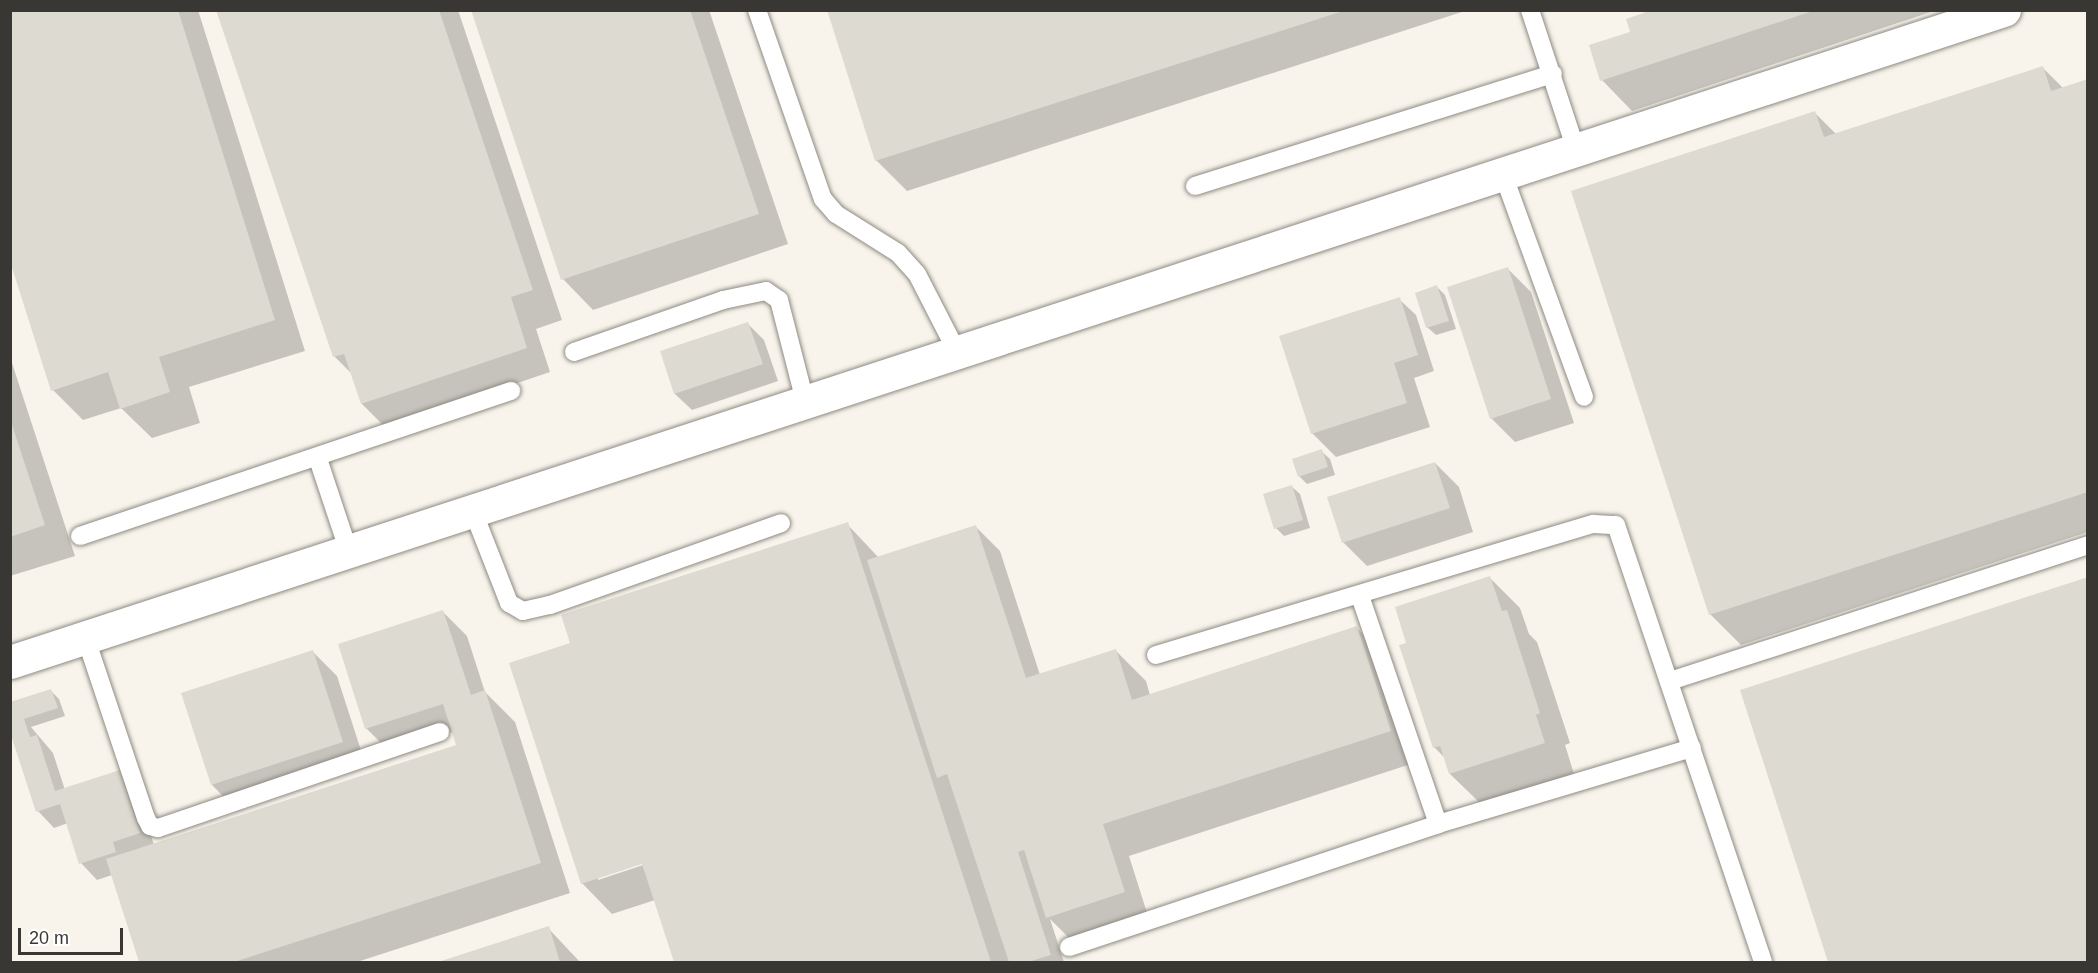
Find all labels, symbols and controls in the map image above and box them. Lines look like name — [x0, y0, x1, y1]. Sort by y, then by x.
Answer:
scale bar — [21, 916, 126, 954]
text: 20 m — [29, 928, 69, 948]

